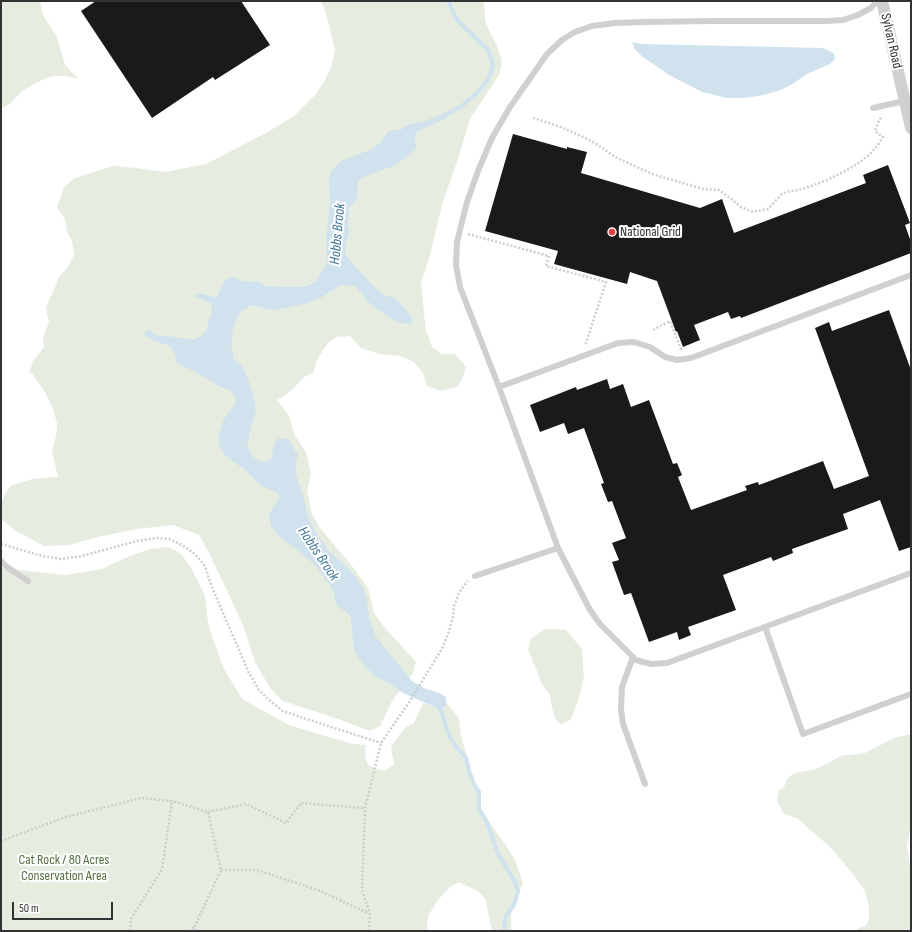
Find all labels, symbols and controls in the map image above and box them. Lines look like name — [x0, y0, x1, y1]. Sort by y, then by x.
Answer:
street label: Sylvan Road — [877, 12, 905, 70]
water label: Hobbs Brook — [326, 203, 350, 265]
place label: National Grid — [620, 224, 681, 240]
marker: National Grid — [607, 227, 617, 237]
water label: Hobbs Brook — [293, 523, 343, 585]
park label: Cat Rock / 80 Acres Conservation Area — [19, 852, 109, 884]
scale bar — [14, 894, 115, 920]
text: 50 m — [19, 901, 39, 916]

